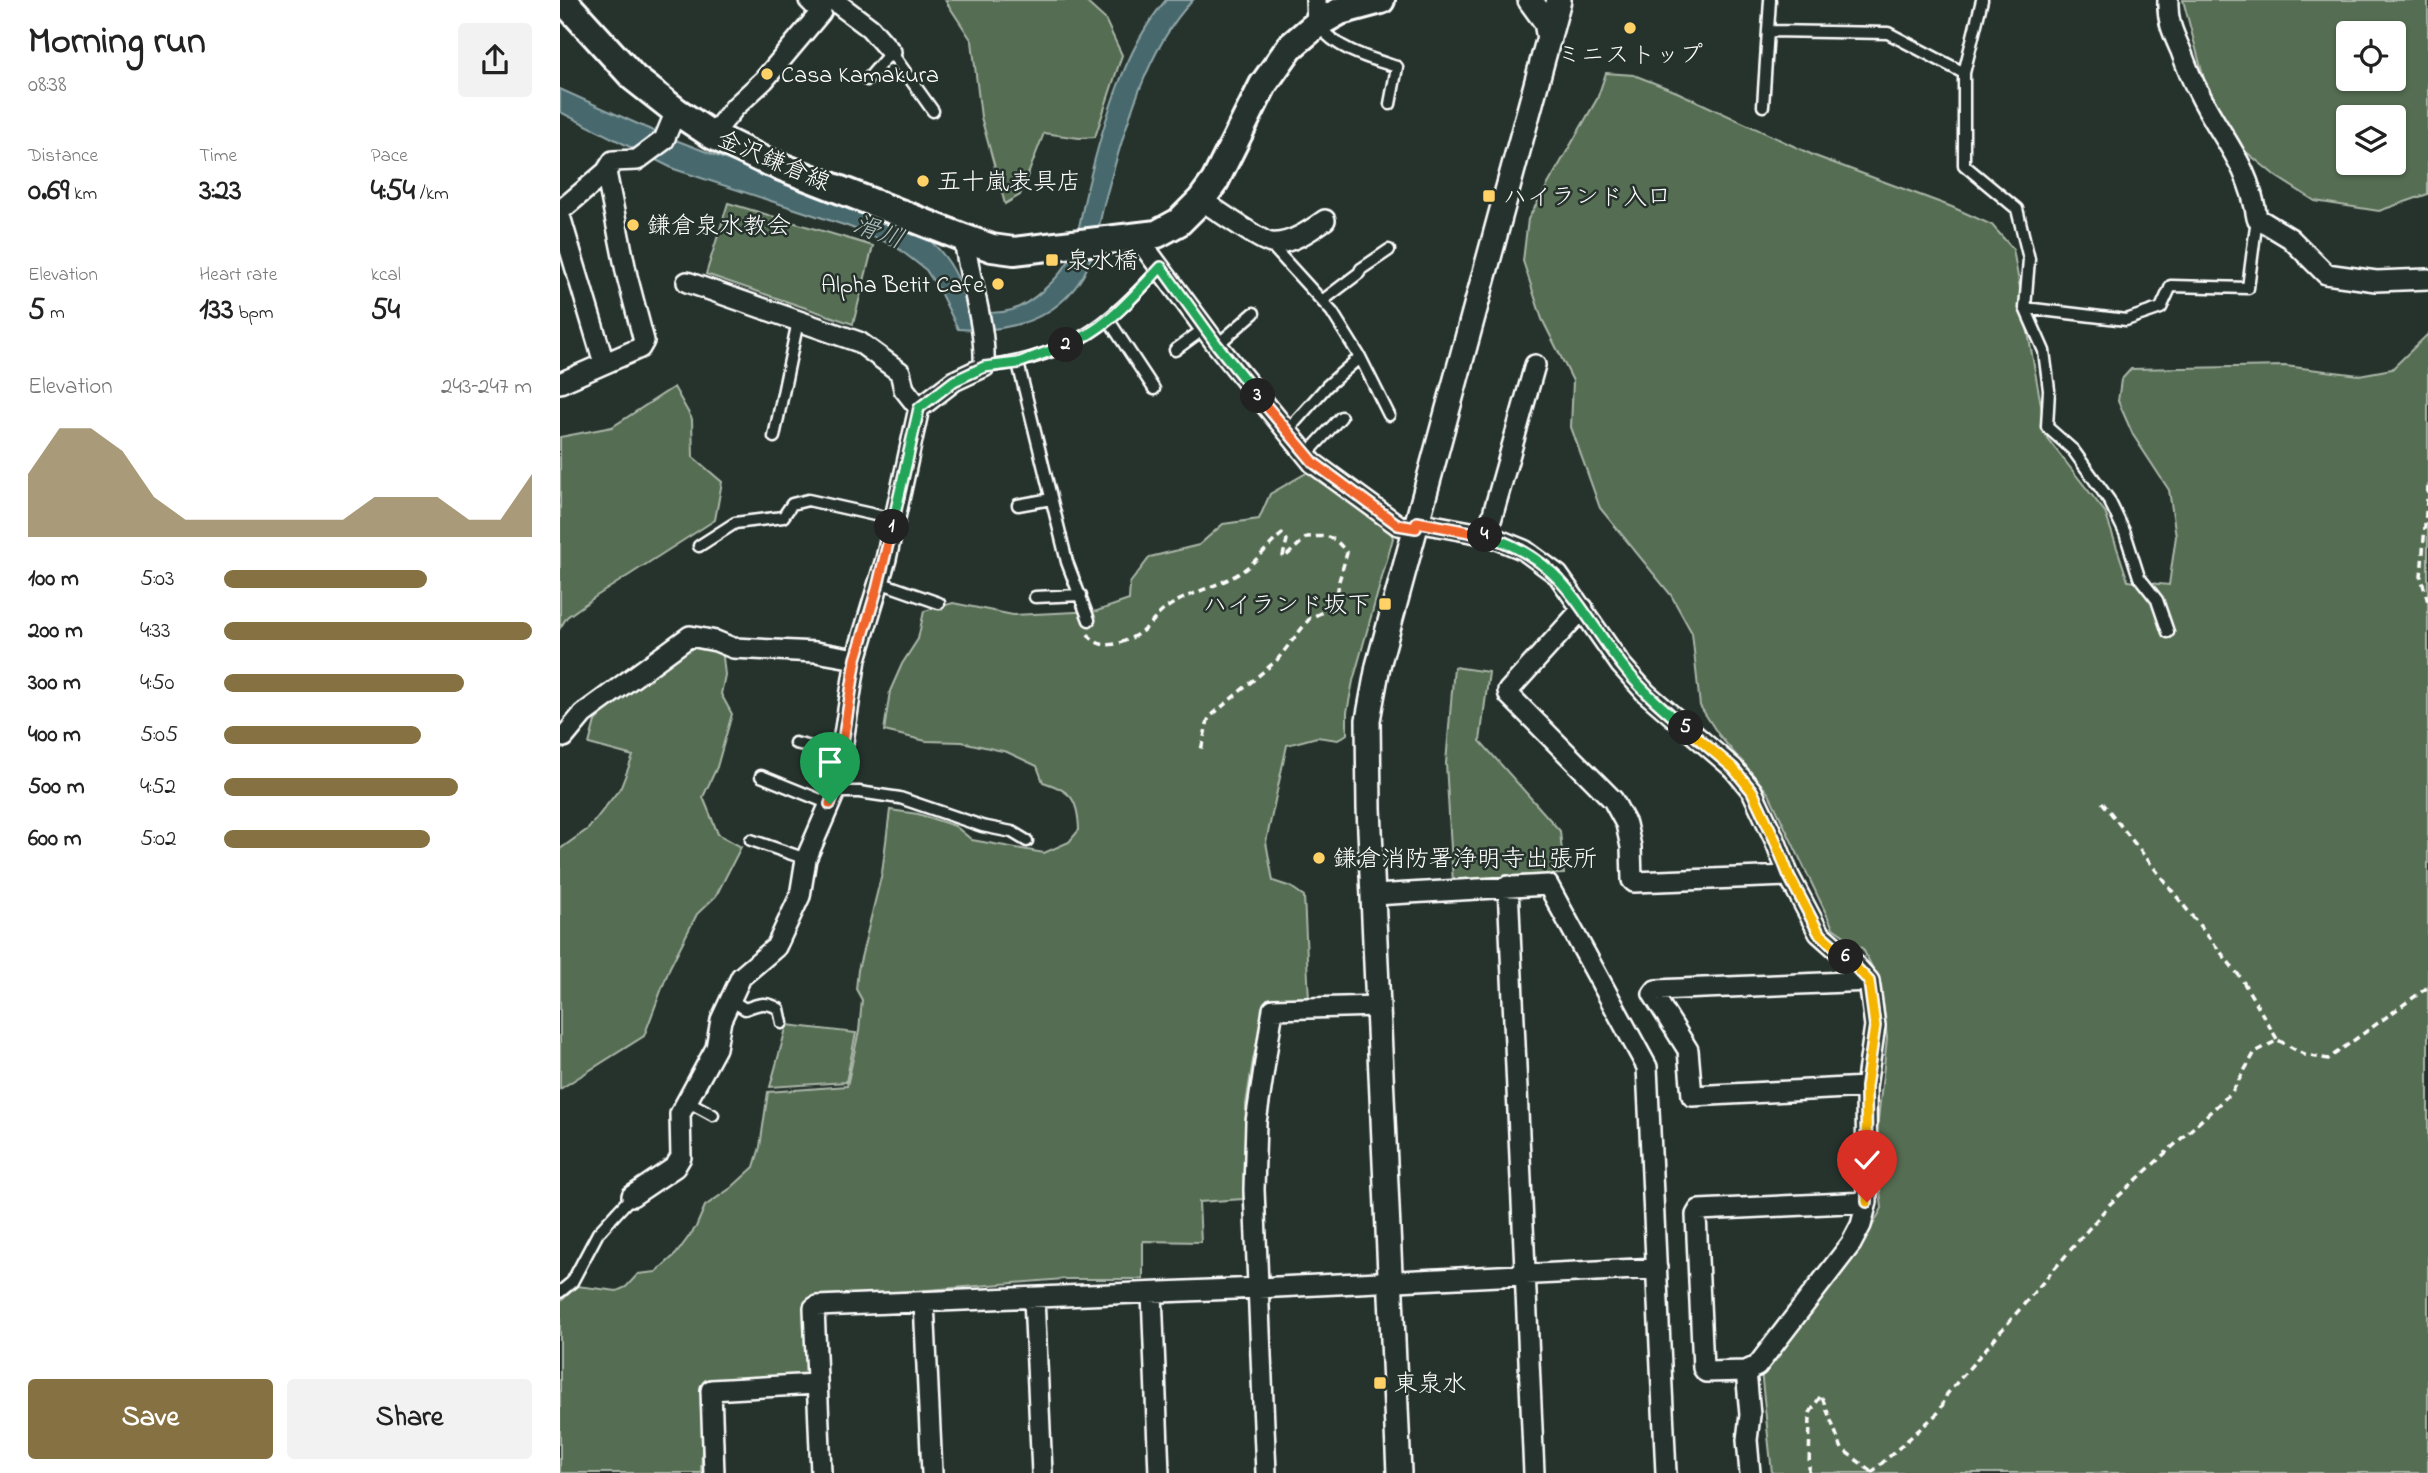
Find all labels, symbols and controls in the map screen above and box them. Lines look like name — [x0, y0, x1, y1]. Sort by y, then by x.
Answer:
text: Morning run — [28, 15, 206, 71]
marker: ミニストップ — [1622, 20, 1638, 36]
map controls — [2336, 21, 2406, 175]
button: locate — [2336, 21, 2406, 91]
button: share — [458, 23, 532, 97]
place label: ミニストップ — [1557, 39, 1703, 74]
place label: Casa Kamakura — [781, 59, 939, 94]
marker: Casa Kamakura — [759, 66, 775, 82]
text: 08:38 — [28, 69, 67, 102]
button: layers — [2336, 105, 2406, 175]
street label: 金沢鎌倉線 — [711, 123, 835, 202]
text: Distance — [28, 143, 98, 170]
text: Time — [199, 143, 237, 170]
text: Pace — [371, 143, 408, 170]
place label: 五十嵐表具店 — [937, 166, 1081, 201]
text: 0.69 — [28, 170, 69, 214]
text: 3:23 — [199, 170, 242, 214]
text: 4:54 — [371, 170, 415, 214]
marker: 五十嵐表具店 — [915, 173, 931, 189]
text: km — [69, 181, 97, 208]
text: /km — [415, 181, 449, 208]
place label: ハイランド入口 — [1503, 181, 1671, 216]
marker: ハイランド入口 — [1481, 188, 1497, 204]
water label: 滑川 — [847, 207, 909, 261]
place label: 鎌倉泉水教会 — [647, 210, 791, 245]
marker: 鎌倉泉水教会 — [625, 217, 641, 233]
place label: 泉水橋 — [1066, 245, 1138, 280]
marker: 泉水橋 — [1044, 252, 1060, 268]
text: Elevation — [28, 262, 98, 289]
text: Heart rate — [199, 262, 277, 289]
text: kcal — [371, 262, 401, 289]
place label: Alpha Betit Cafe — [821, 269, 984, 304]
marker: Alpha Betit Cafe — [990, 276, 1006, 292]
text: 5 — [28, 289, 45, 333]
text: 133 — [199, 289, 234, 333]
text: 54 — [371, 289, 400, 333]
text: m — [45, 300, 65, 327]
text: bpm — [234, 300, 274, 327]
pin: 2 — [1049, 328, 1084, 362]
text: 2 — [1061, 331, 1070, 358]
text: Elevation — [28, 371, 113, 404]
text: 243–247 m — [441, 371, 532, 404]
pin: 3 — [1240, 378, 1276, 414]
text: 3 — [1254, 382, 1261, 409]
pin: 1 — [874, 510, 910, 544]
text: 1 — [888, 513, 895, 540]
pin: 4 — [1468, 518, 1502, 552]
text: 4 — [1481, 521, 1488, 548]
text: 100 m — [28, 563, 79, 596]
text: 5:03 — [140, 563, 175, 596]
place label: ハイランド坂下 — [1203, 589, 1371, 624]
marker: ハイランド坂下 — [1377, 596, 1393, 612]
text: 200 m — [28, 615, 83, 648]
text: 4:33 — [140, 615, 170, 648]
text: 300 m — [28, 667, 81, 700]
text: 4:50 — [140, 667, 175, 700]
pin: 5 — [1668, 710, 1704, 746]
text: 5 — [1680, 714, 1691, 741]
text: 400 m — [28, 719, 81, 752]
text: 5:05 — [140, 719, 178, 752]
pin — [800, 732, 860, 804]
icon: arrive — [811, 743, 849, 781]
text: 500 m — [28, 771, 85, 804]
text: 4:52 — [140, 771, 176, 804]
text: 600 m — [28, 823, 82, 856]
text: 5:02 — [140, 823, 176, 856]
place label: 鎌倉消防署浄明寺出張所 — [1333, 843, 1597, 878]
marker: 鎌倉消防署浄明寺出張所 — [1311, 850, 1327, 866]
pin: 6 — [1828, 940, 1864, 974]
text: 6 — [1841, 943, 1850, 970]
pin — [1837, 1130, 1897, 1202]
icon: check — [1848, 1141, 1886, 1179]
place label: 東泉水 — [1394, 1368, 1466, 1403]
marker: 東泉水 — [1372, 1375, 1388, 1391]
button: Save — [28, 1379, 273, 1459]
button: Share — [287, 1379, 532, 1459]

